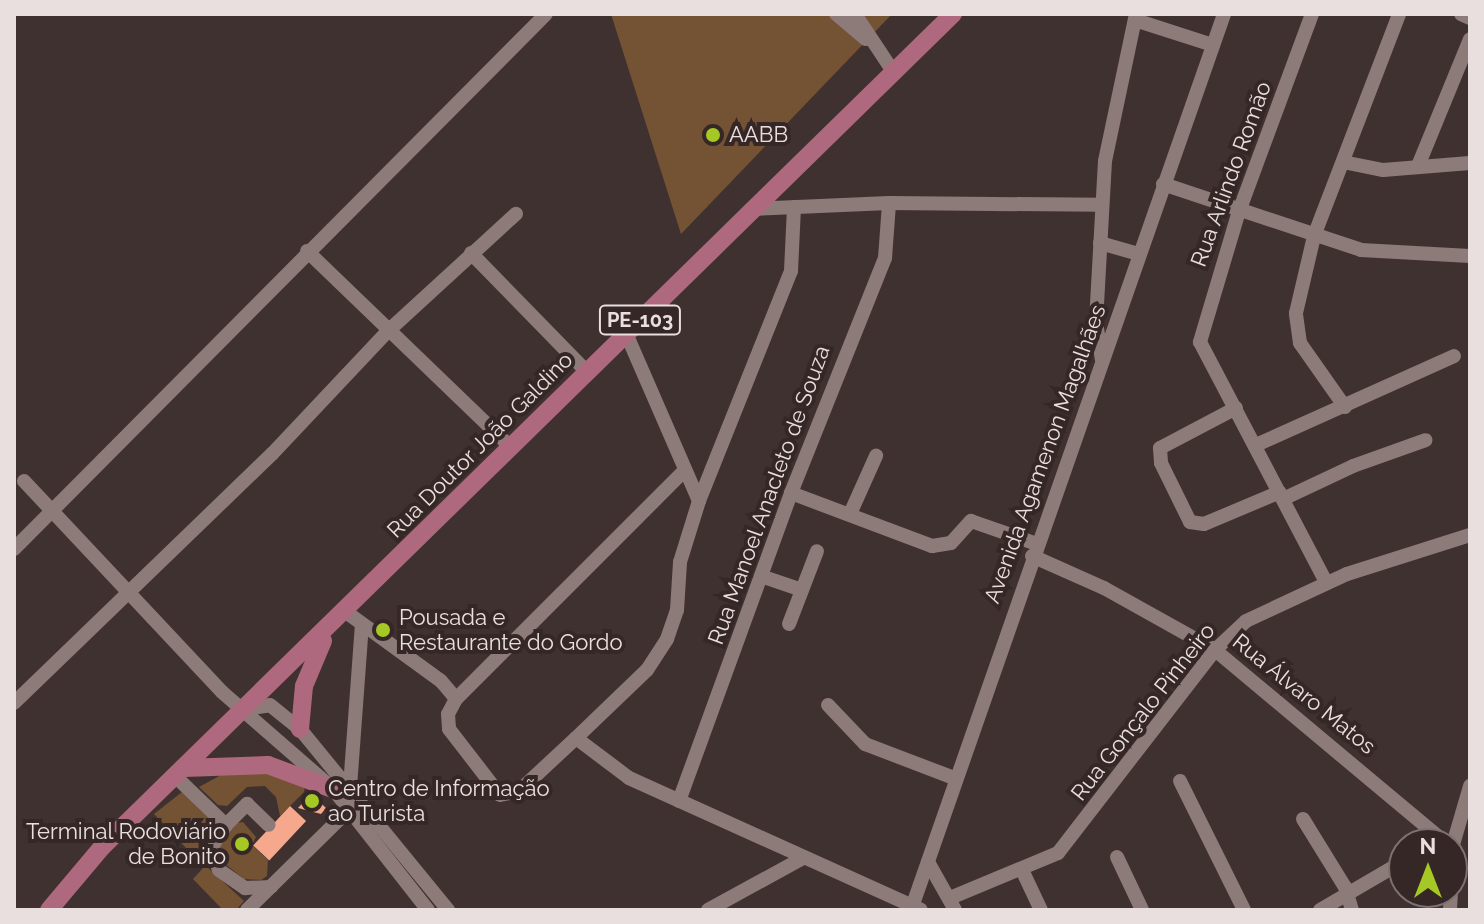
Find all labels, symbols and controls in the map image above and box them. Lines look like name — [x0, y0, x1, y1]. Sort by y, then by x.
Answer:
street label: Rua Arlindo Romão — [1185, 77, 1277, 271]
place label: AABB — [729, 122, 788, 148]
marker: AABB — [704, 126, 722, 144]
street label: Avenida Agamenon Magalhães — [979, 301, 1111, 607]
road number: PE-103 — [598, 304, 682, 336]
street label: Rua Manoel Anacleto de Souza — [702, 341, 836, 649]
street label: Rua Doutor João Galdino — [381, 346, 579, 544]
place label: Pousada e Restaurante do Gordo — [399, 604, 622, 656]
street label: Rua Gonçalo Pinheiro — [1066, 618, 1220, 806]
marker: Pousada e Restaurante do Gordo — [374, 621, 392, 639]
street label: Rua Álvaro Matos — [1227, 628, 1381, 760]
place label: Centro de Informação ao Turista — [328, 775, 550, 826]
marker: Centro de Informação ao Turista — [303, 792, 321, 810]
place label: Terminal Rodoviário de Bonito — [25, 818, 226, 870]
north arrow — [1388, 828, 1468, 908]
text: N — [1420, 833, 1436, 859]
marker: Terminal Rodoviário de Bonito — [233, 835, 251, 853]

